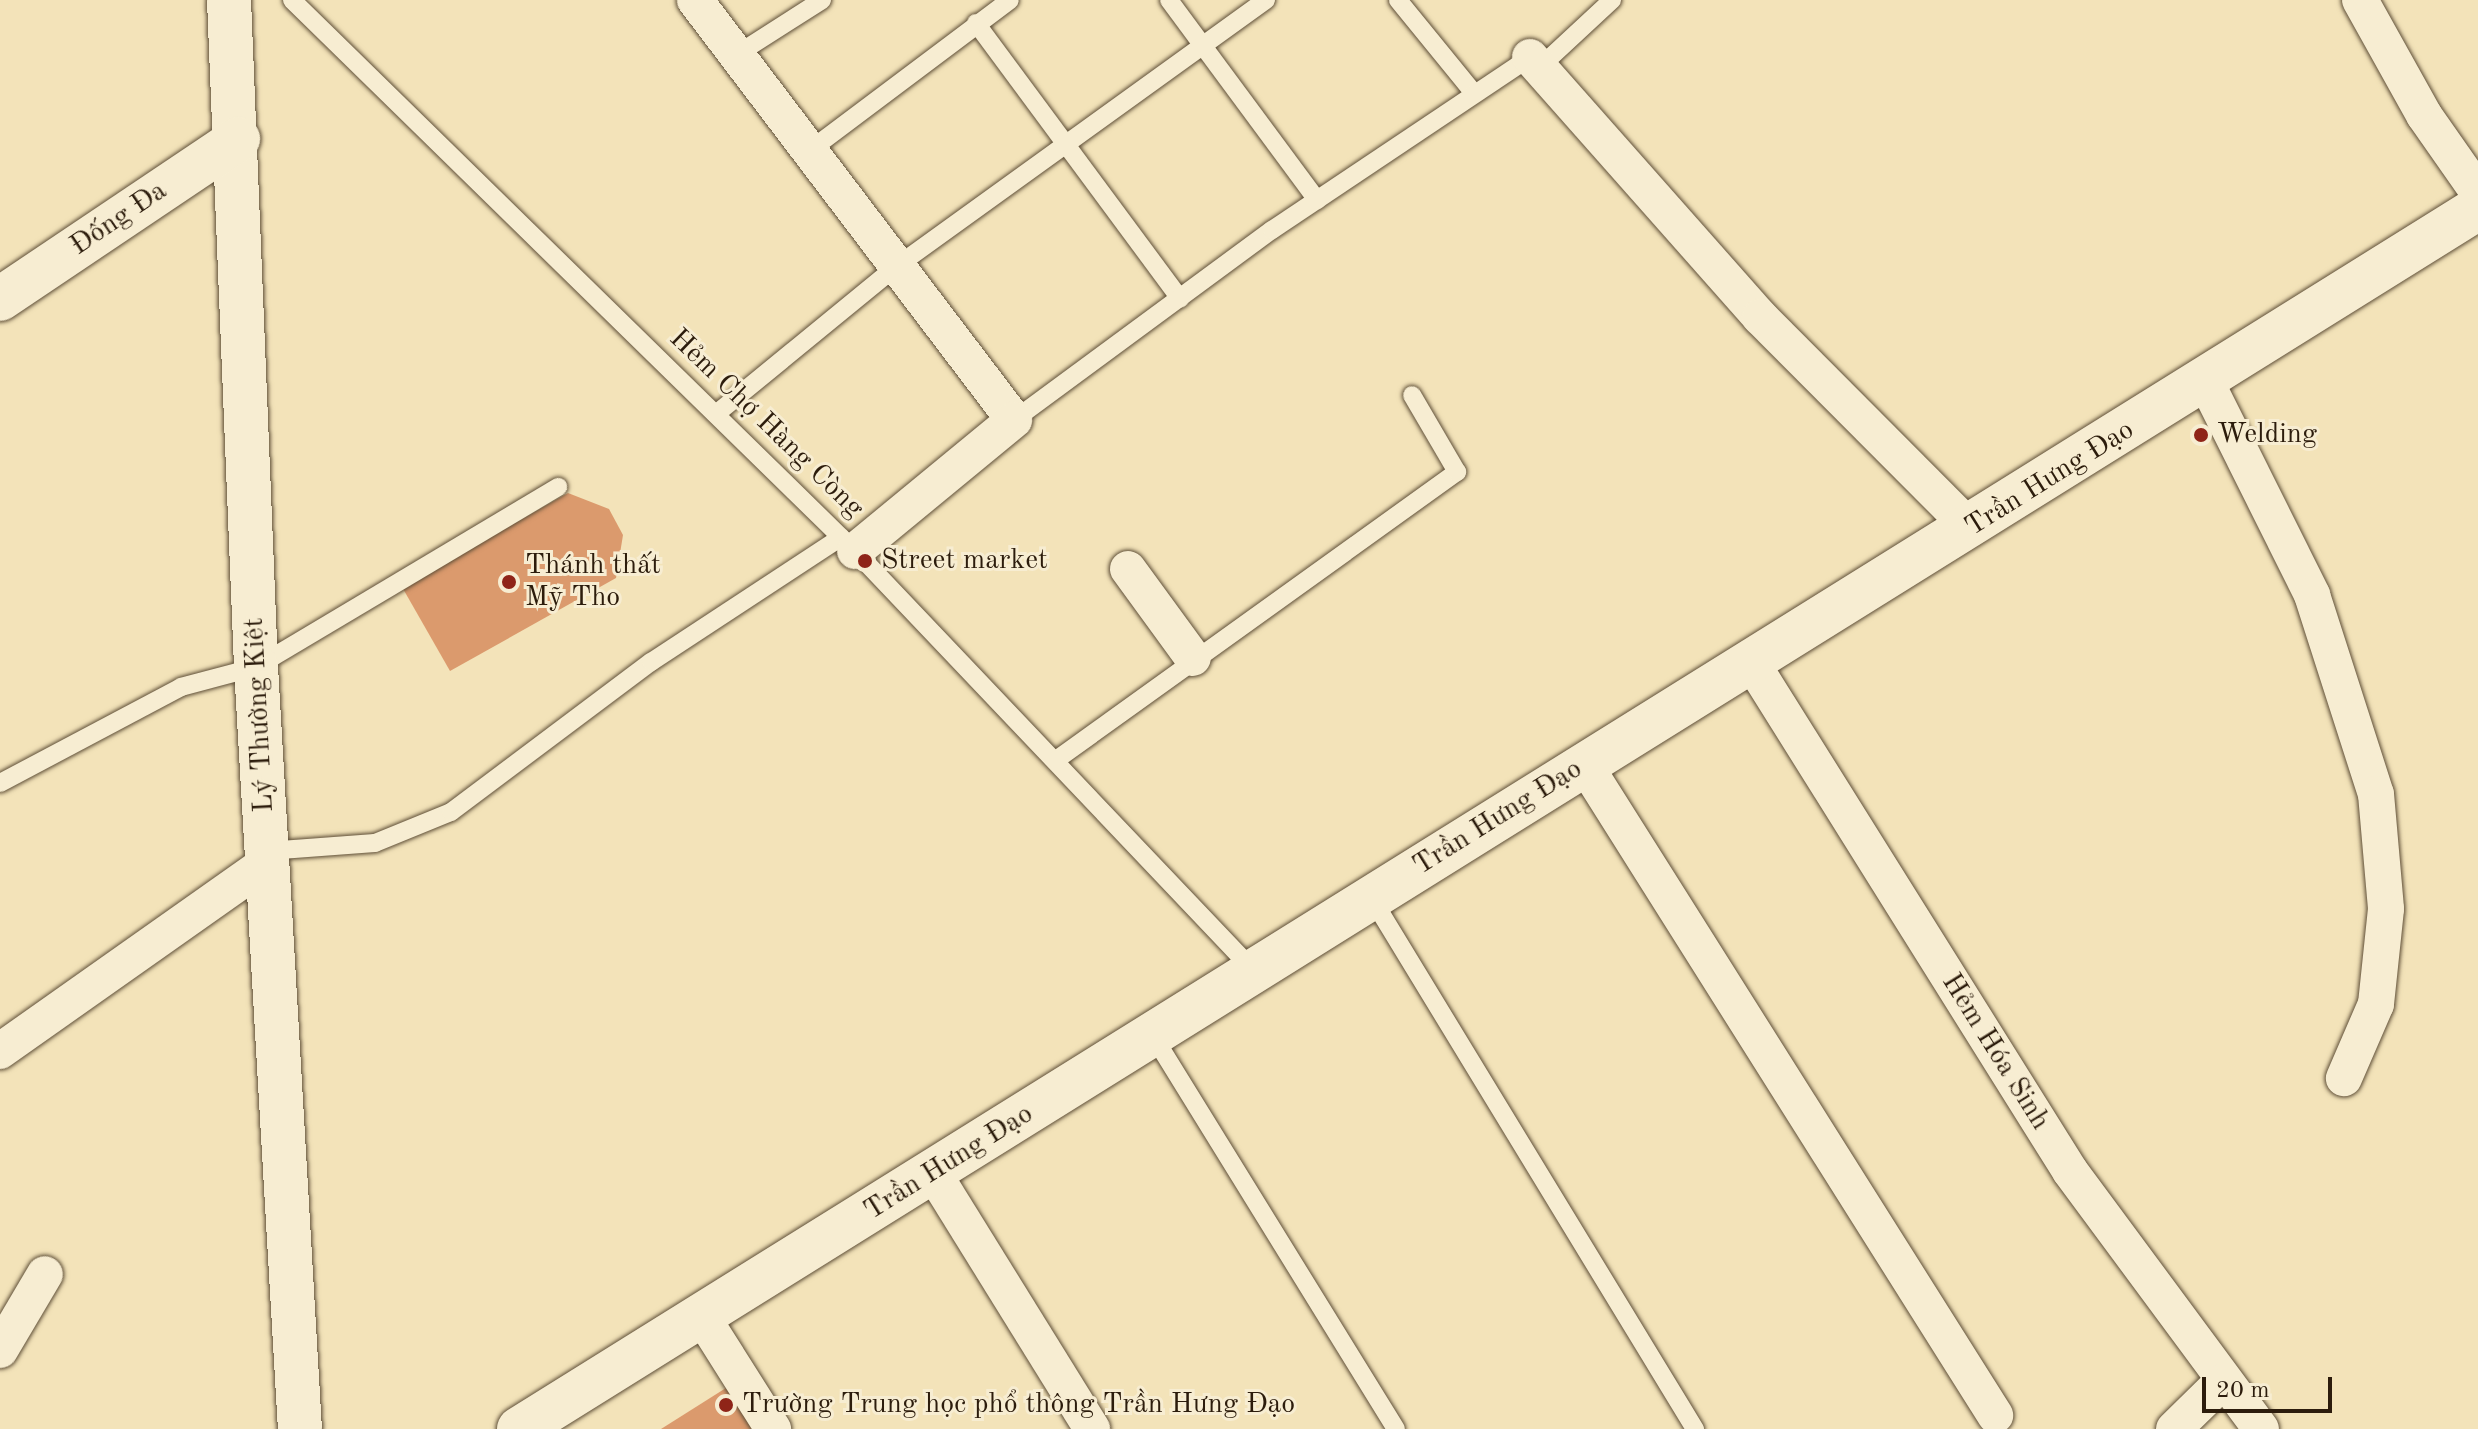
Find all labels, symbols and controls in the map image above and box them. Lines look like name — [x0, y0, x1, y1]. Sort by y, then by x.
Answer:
street label: Đống Đa — [65, 175, 173, 263]
street label: Hẻm Chợ Hàng Còng — [662, 322, 870, 526]
street label: Trần Hưng Đạo — [1959, 414, 2141, 544]
place label: Welding — [2217, 418, 2317, 452]
marker: Welding — [2192, 426, 2210, 444]
place label: Street market — [881, 544, 1048, 578]
place label: Thánh thất Mỹ Tho — [525, 549, 661, 615]
marker: Street market — [856, 552, 874, 570]
marker: Thánh thất Mỹ Tho — [500, 573, 518, 591]
street label: Lý Thường Kiệt — [238, 617, 282, 813]
street label: Trần Hưng Đạo — [1407, 753, 1589, 883]
street label: Hẻm Hóa Sinh — [1934, 968, 2056, 1136]
street label: Trần Hưng Đạo — [858, 1098, 1040, 1228]
scale bar — [2206, 1361, 2336, 1411]
text: 20 m — [2216, 1379, 2270, 1403]
place label: Trường Trung học phổ thông Trần Hưng Đạo — [742, 1388, 1295, 1422]
marker: Trường Trung học phổ thông Trần Hưng Đạo — [717, 1396, 735, 1414]

